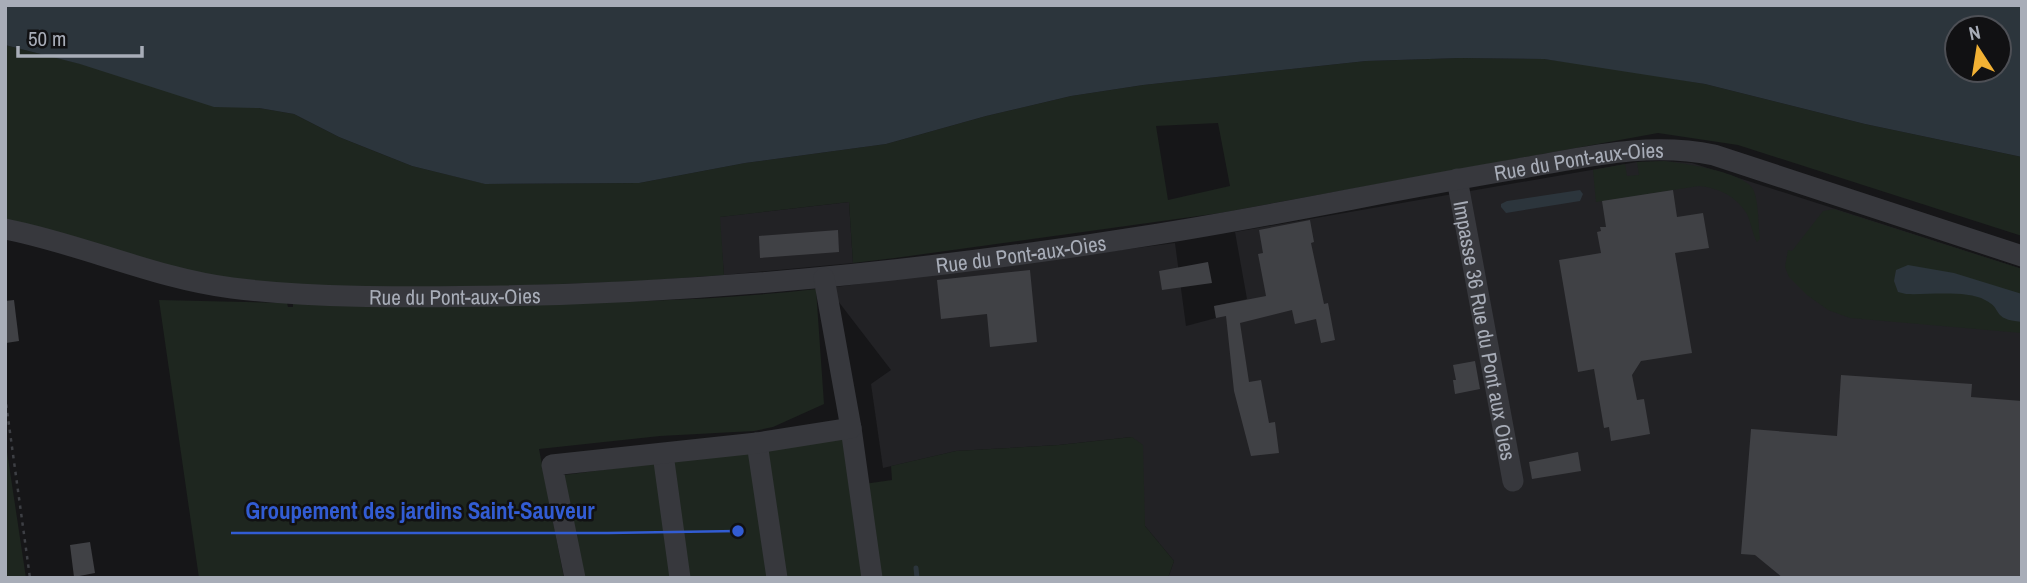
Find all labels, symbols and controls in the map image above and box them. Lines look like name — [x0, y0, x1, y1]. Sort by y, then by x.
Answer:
scale bar — [18, 14, 142, 58]
north arrow — [1943, 14, 2013, 84]
text: N — [1966, 18, 1983, 46]
text: 50 m — [28, 24, 66, 53]
street label: Rue du Pont-aux-Oies — [1492, 135, 1664, 187]
street label: Impasse 36 Rue du Pont aux Oies — [1447, 198, 1523, 463]
street label: Rue du Pont-aux-Oies — [934, 228, 1108, 280]
street label: Rue du Pont-aux-Oies — [369, 281, 541, 311]
callout: Groupement des jardins Saint-Sauveur — [231, 489, 608, 533]
text: Groupement des jardins Saint-Sauveur — [245, 495, 595, 526]

